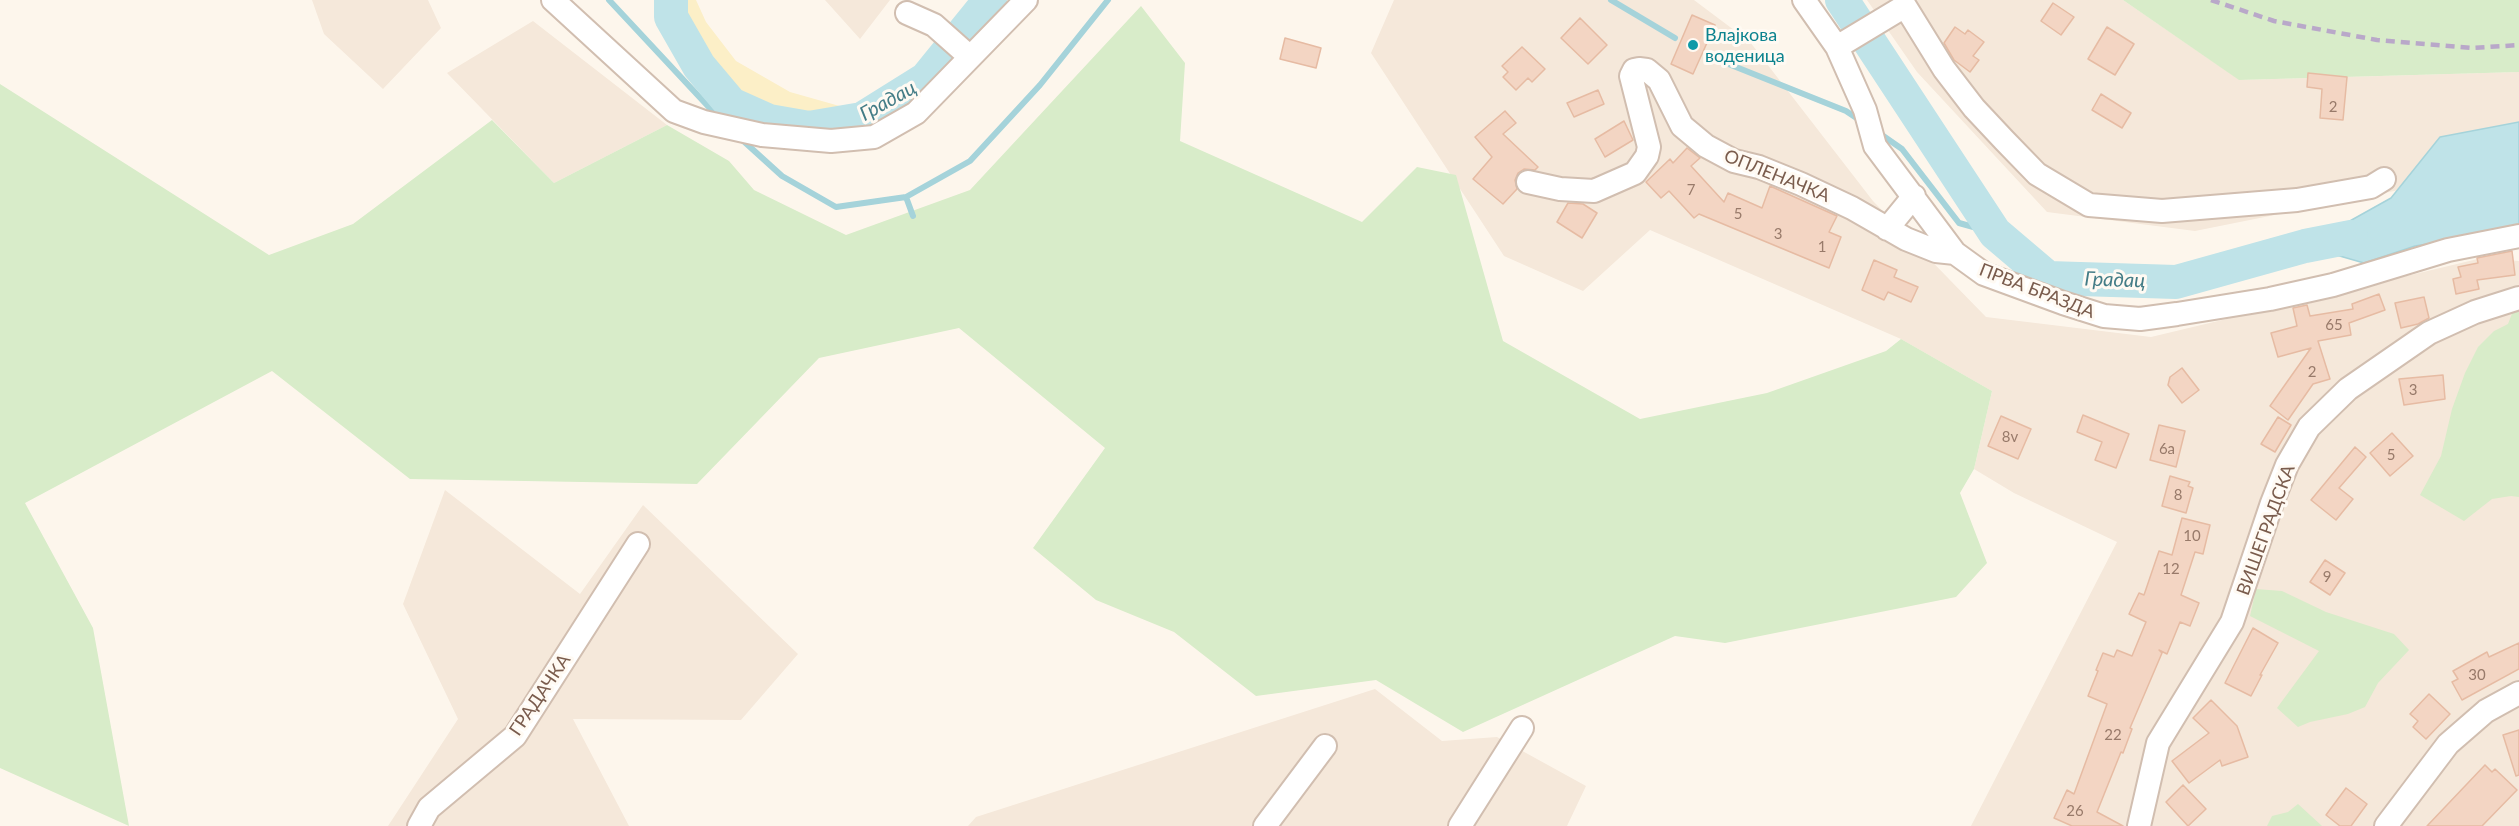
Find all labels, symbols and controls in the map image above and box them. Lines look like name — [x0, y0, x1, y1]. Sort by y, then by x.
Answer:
place label: Влајкова воденица — [1705, 24, 1785, 66]
marker: Влајкова воденица — [1686, 38, 1700, 52]
water label: Градац — [856, 76, 920, 126]
house number: 2 — [2329, 98, 2337, 116]
street label: ОПЛЕНАЧКА — [1721, 145, 1833, 207]
house number: 7 — [1687, 181, 1695, 199]
house number: 5 — [1734, 205, 1742, 223]
house number: 3 — [1774, 225, 1782, 243]
house number: 1 — [1818, 238, 1826, 256]
street label: ПРВА БРАЗДА — [1976, 259, 2098, 323]
water label: Градац — [2084, 267, 2146, 293]
house number: 65 — [2325, 316, 2343, 334]
house number: 2 — [2308, 363, 2316, 381]
house number: 3 — [2409, 381, 2417, 399]
house number: 8v — [2002, 428, 2018, 446]
house number: 6a — [2159, 440, 2175, 458]
house number: 5 — [2387, 446, 2395, 464]
street label: ВИШЕГРАДСКА — [2232, 462, 2300, 598]
house number: 8 — [2174, 486, 2182, 504]
house number: 10 — [2183, 527, 2201, 545]
house number: 12 — [2162, 560, 2180, 578]
house number: 9 — [2323, 568, 2331, 586]
street label: ГРАДАЧКА — [505, 650, 575, 740]
house number: 30 — [2468, 666, 2486, 684]
house number: 22 — [2104, 726, 2122, 744]
house number: 26 — [2066, 802, 2084, 820]

